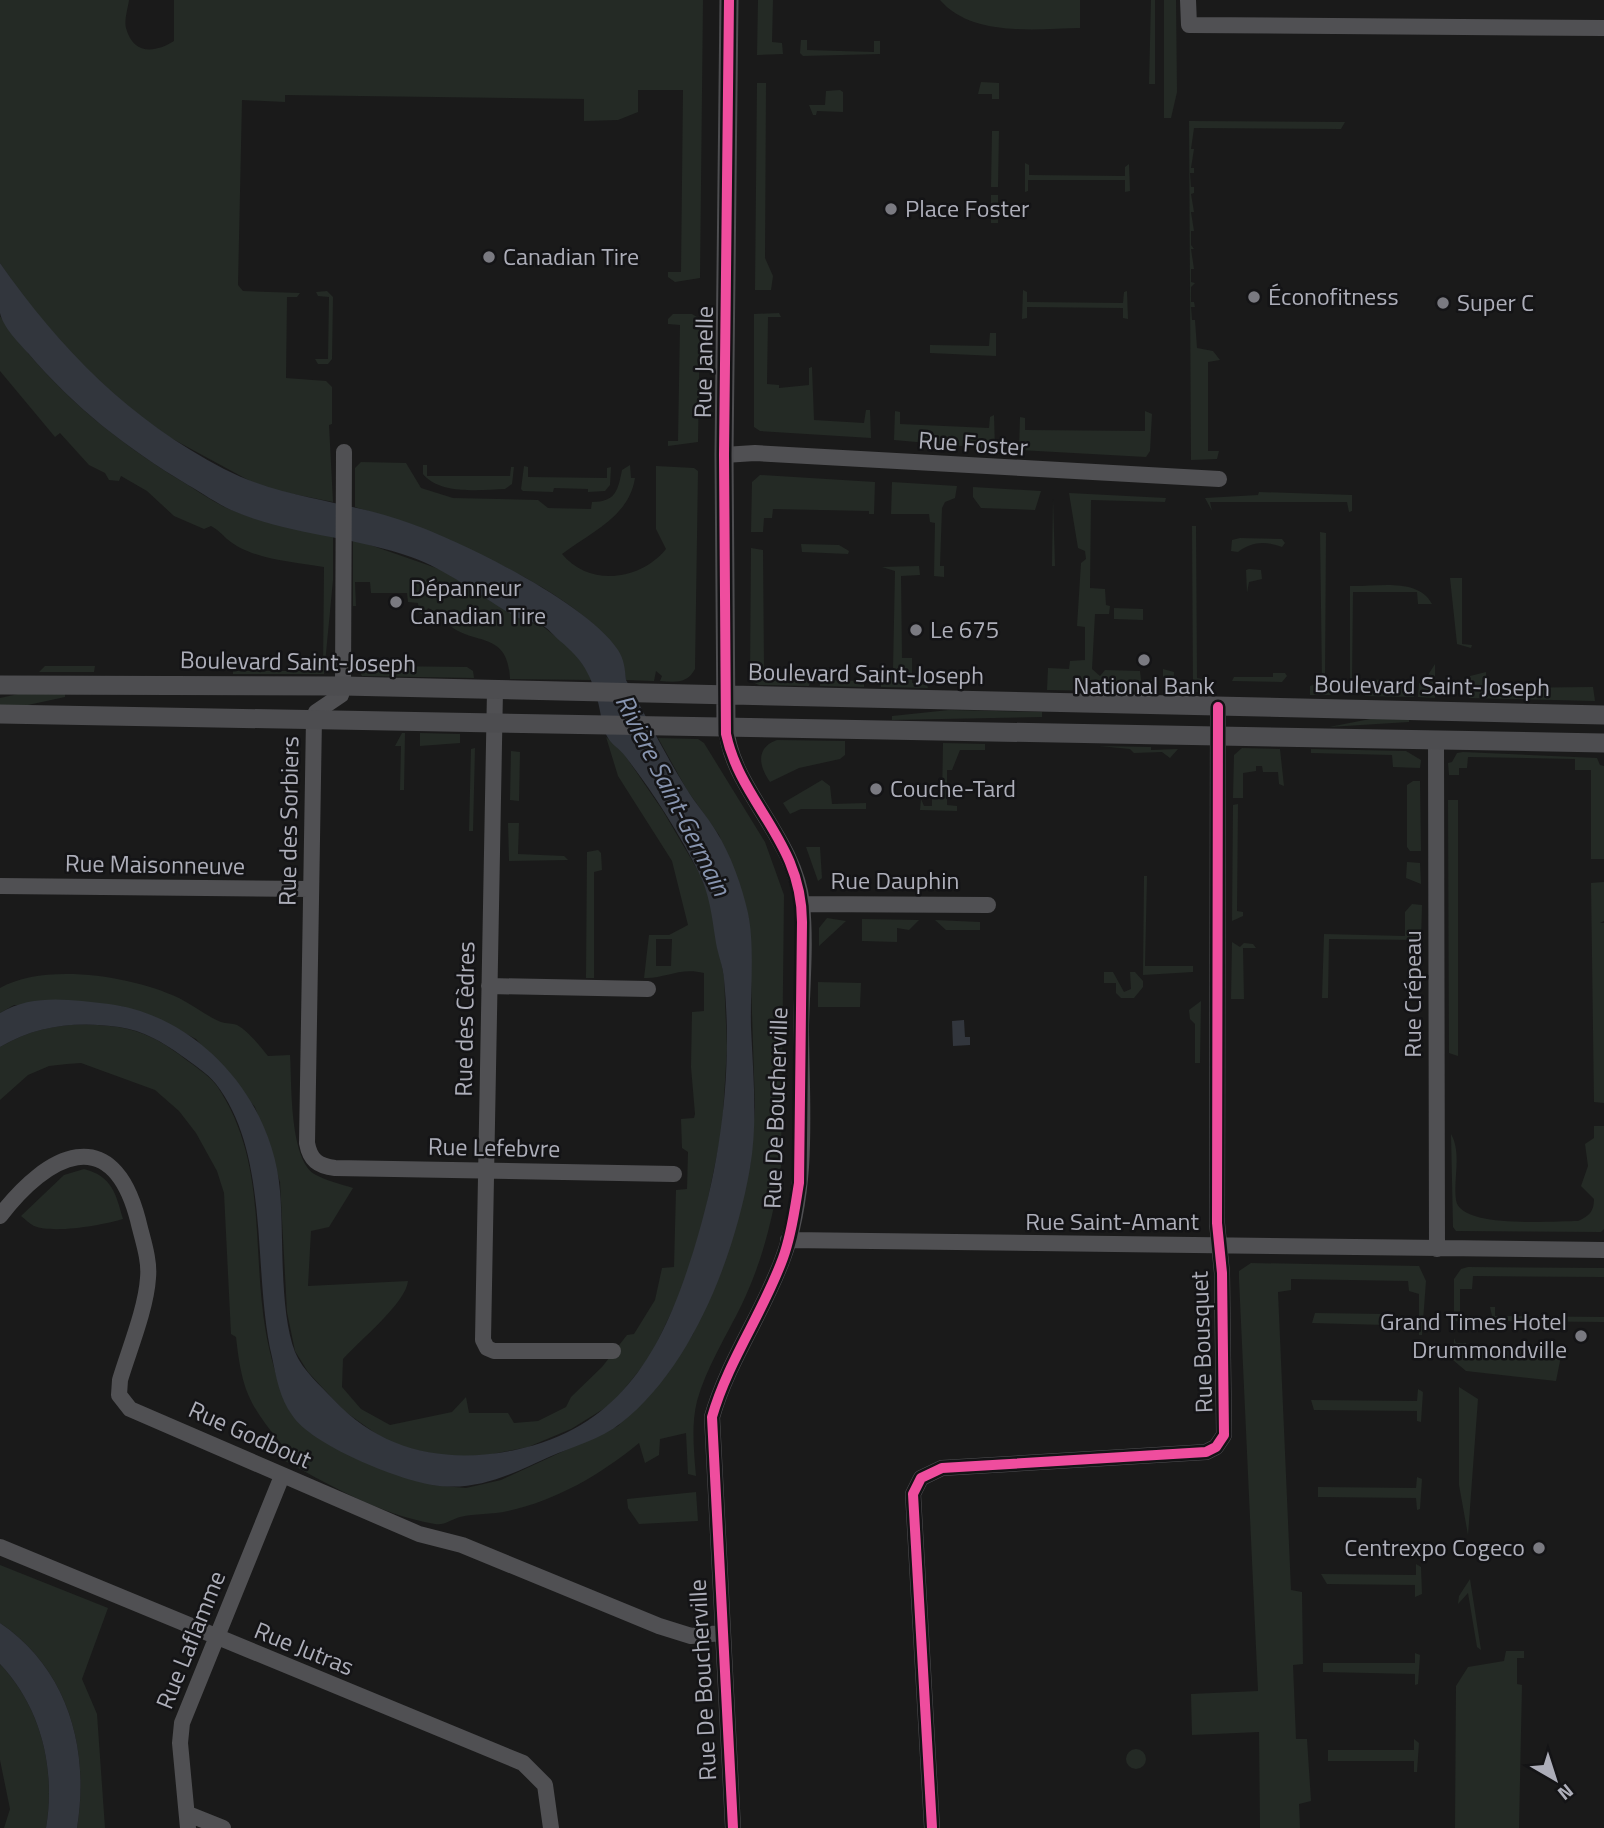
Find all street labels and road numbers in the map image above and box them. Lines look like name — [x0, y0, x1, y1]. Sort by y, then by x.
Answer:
street label: Rue Janelle — [684, 306, 722, 418]
street label: Rue Foster — [917, 421, 1029, 465]
street label: Boulevard Saint-Joseph — [180, 641, 416, 681]
street label: Boulevard Saint-Joseph — [748, 653, 984, 693]
street label: Boulevard Saint-Joseph — [1314, 665, 1550, 705]
street label: Rue des Sorbiers — [269, 736, 307, 906]
street label: Rue Maisonneuve — [65, 844, 245, 884]
street label: Rue Dauphin — [831, 862, 959, 898]
street label: Rue Crépeau — [1394, 930, 1430, 1058]
street label: Rue des Cèdres — [445, 941, 483, 1097]
street label: Rue De Boucherville — [753, 1007, 797, 1209]
street label: Rue Lefebvre — [428, 1128, 561, 1166]
street label: Rue Saint-Amant — [1025, 1203, 1199, 1239]
street label: Rue Bousquet — [1181, 1270, 1221, 1414]
street label: Rue Godbout — [183, 1391, 318, 1477]
street label: Rue Laflamme — [146, 1565, 234, 1714]
street label: Rue De Boucherville — [679, 1578, 725, 1782]
street label: Rue Jutras — [249, 1612, 360, 1684]

